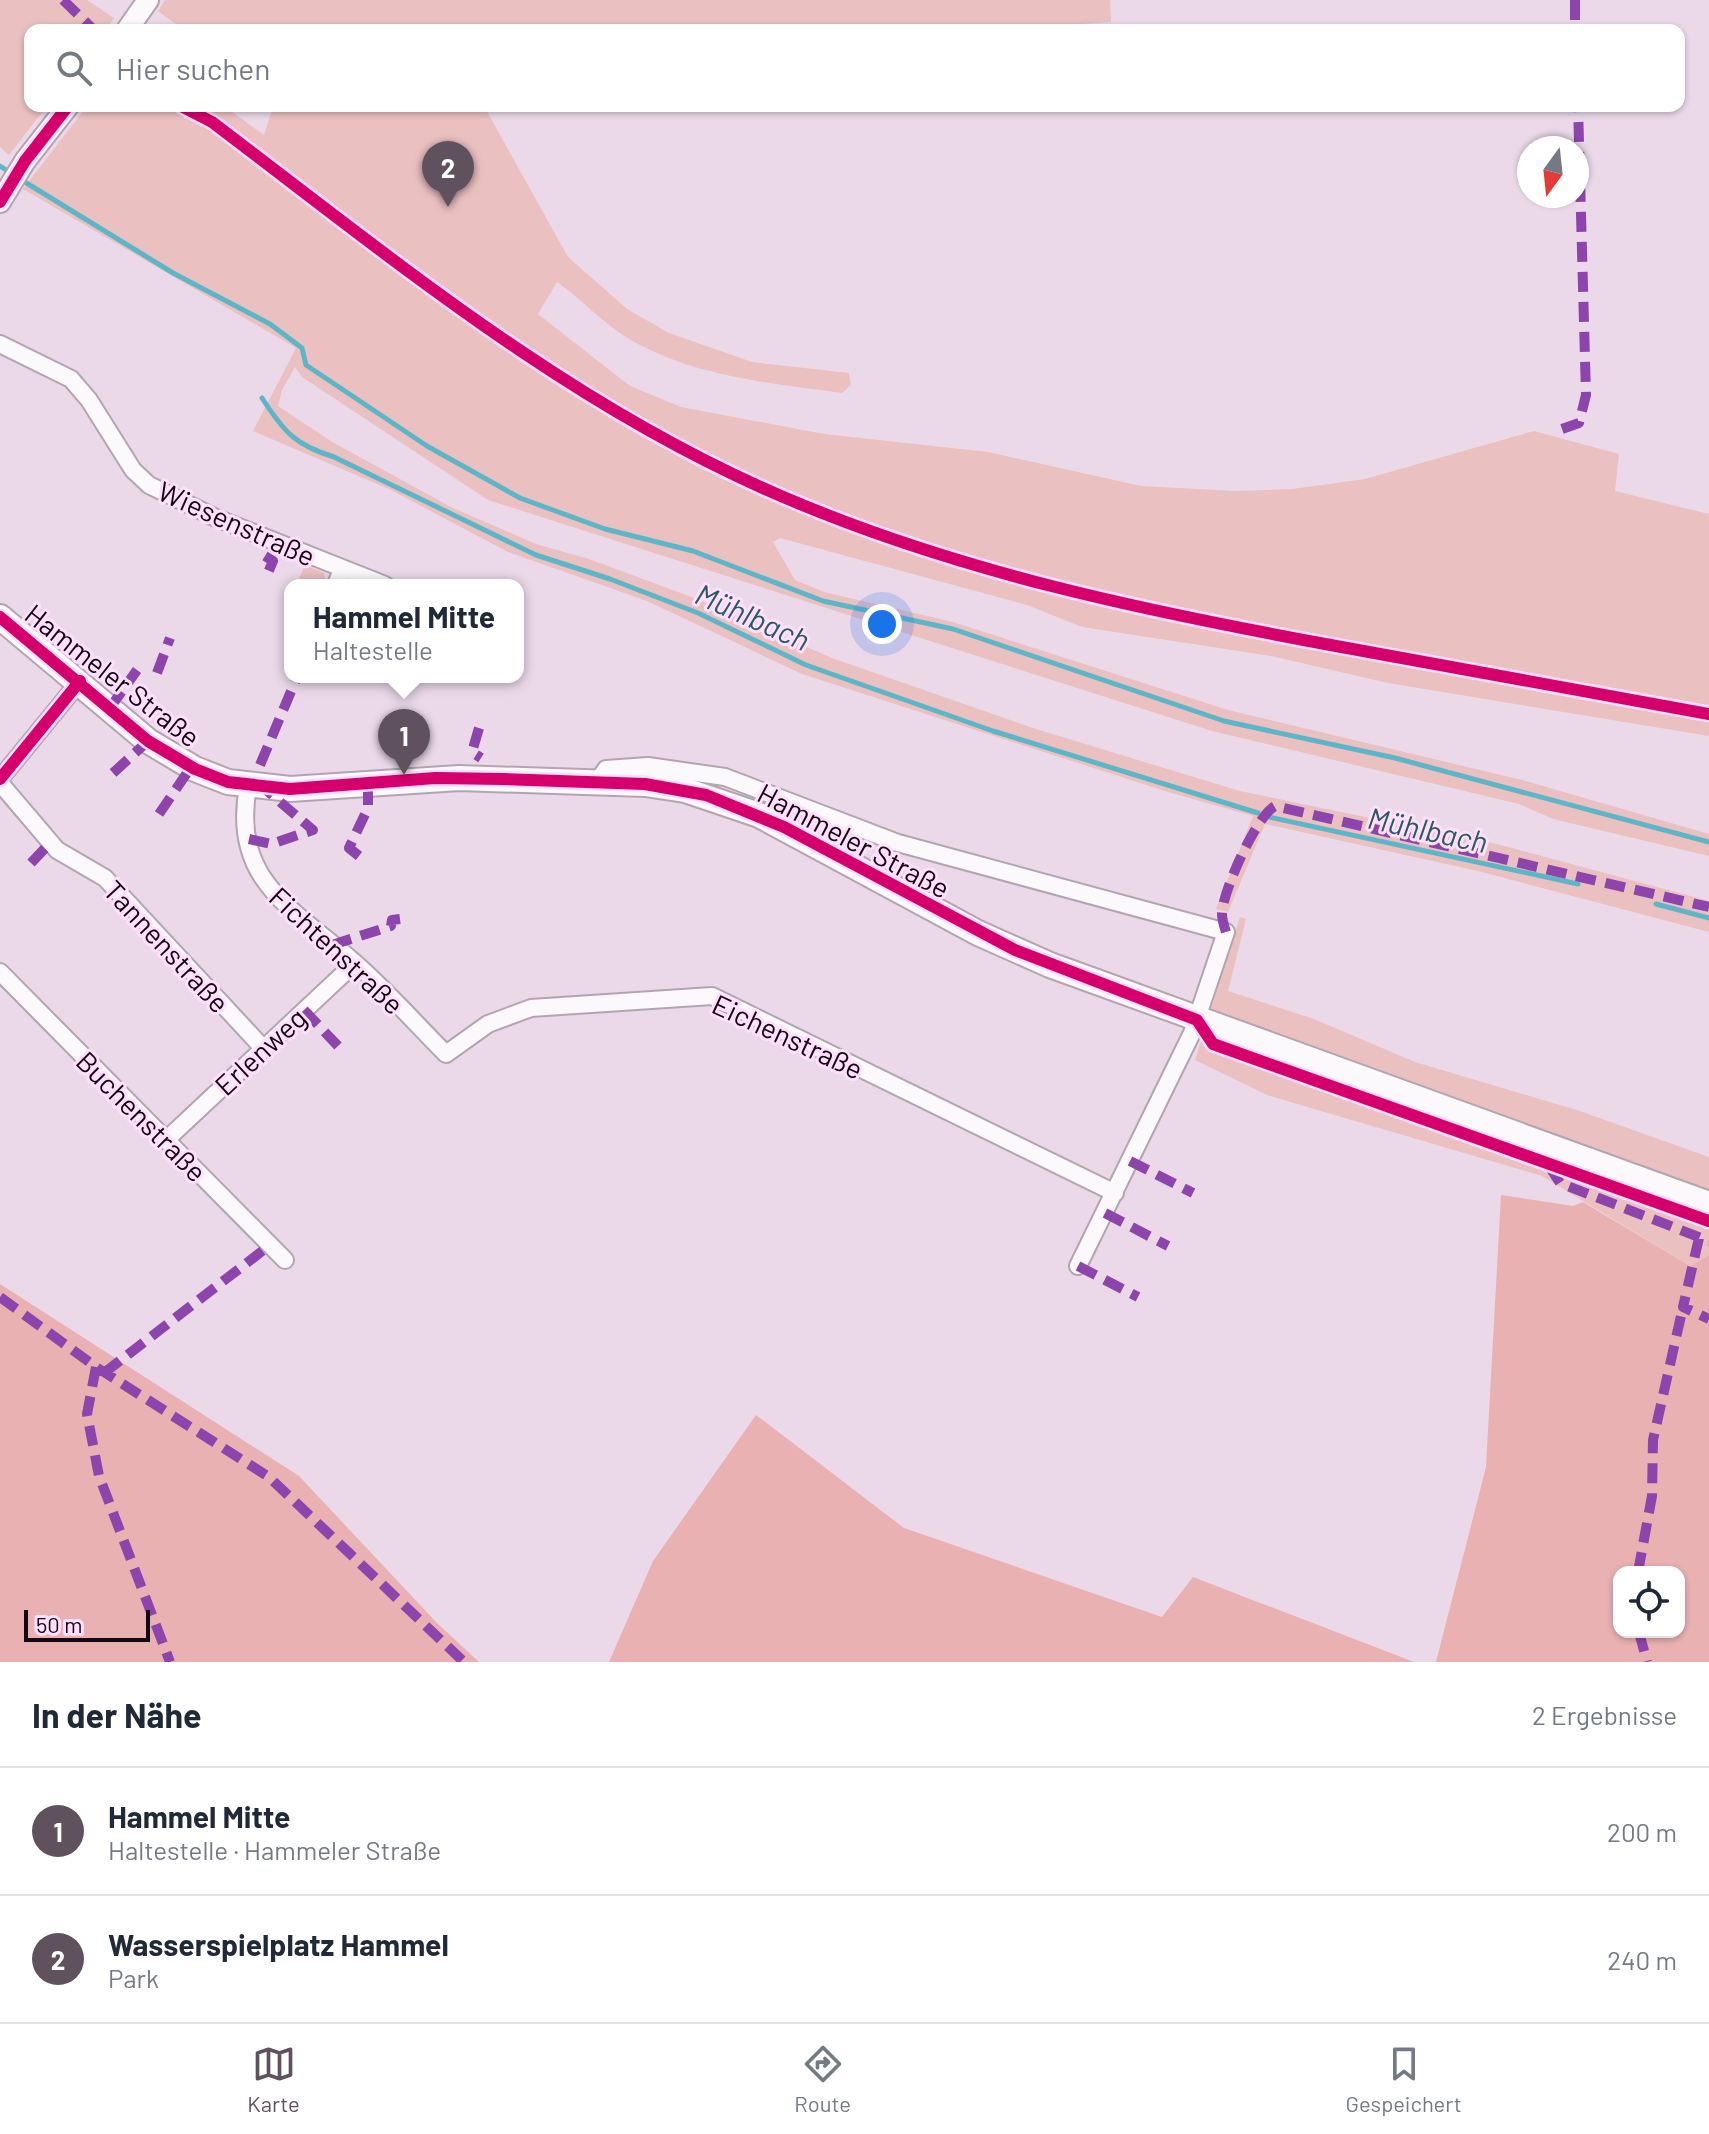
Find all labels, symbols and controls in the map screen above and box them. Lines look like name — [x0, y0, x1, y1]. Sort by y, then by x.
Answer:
search box — [24, 24, 1685, 112]
icon: search — [52, 46, 96, 90]
text: Hier suchen — [116, 50, 270, 86]
north arrow — [1517, 136, 1589, 208]
pin: 2 — [422, 141, 474, 207]
street label: Wiesenstraße — [153, 473, 321, 573]
water label: Mühlbach — [690, 575, 816, 657]
popup — [284, 579, 524, 683]
street label: Hammeler Straße — [19, 596, 207, 754]
text: Hammel Mitte — [313, 598, 495, 634]
your location — [862, 604, 902, 644]
text: Haltestelle — [313, 634, 433, 665]
pin: 1 — [378, 709, 430, 775]
street label: Hammeler Straße — [752, 775, 956, 905]
water label: Mühlbach — [1365, 799, 1491, 859]
street label: Tannenstraße — [97, 873, 237, 1019]
street label: Fichtenstraße — [263, 879, 411, 1021]
street label: Eichenstraße — [707, 986, 869, 1086]
street label: Erlenweg — [207, 1000, 313, 1102]
street label: Buchenstraße — [70, 1044, 214, 1188]
map controls — [1613, 1566, 1685, 1638]
button: locate — [1613, 1566, 1685, 1638]
scale bar — [24, 1606, 150, 1642]
text: 50 m — [36, 1611, 82, 1637]
text: In der Nähe — [32, 1694, 202, 1735]
text: 2 Ergebnisse — [1532, 1699, 1677, 1730]
text: Hammel Mitte — [108, 1798, 290, 1834]
text: 1 — [53, 1816, 63, 1847]
text: 200 m — [1607, 1816, 1677, 1847]
text: Haltestelle · Hammeler Straße — [108, 1834, 441, 1865]
text: Wasserspielplatz Hammel — [108, 1926, 449, 1962]
text: 2 — [51, 1944, 65, 1975]
text: 240 m — [1607, 1944, 1677, 1975]
text: Park — [108, 1962, 159, 1993]
tab: Karte — [247, 2042, 300, 2116]
tab: Route — [794, 2042, 851, 2116]
tab: Gespeichert — [1346, 2042, 1462, 2116]

